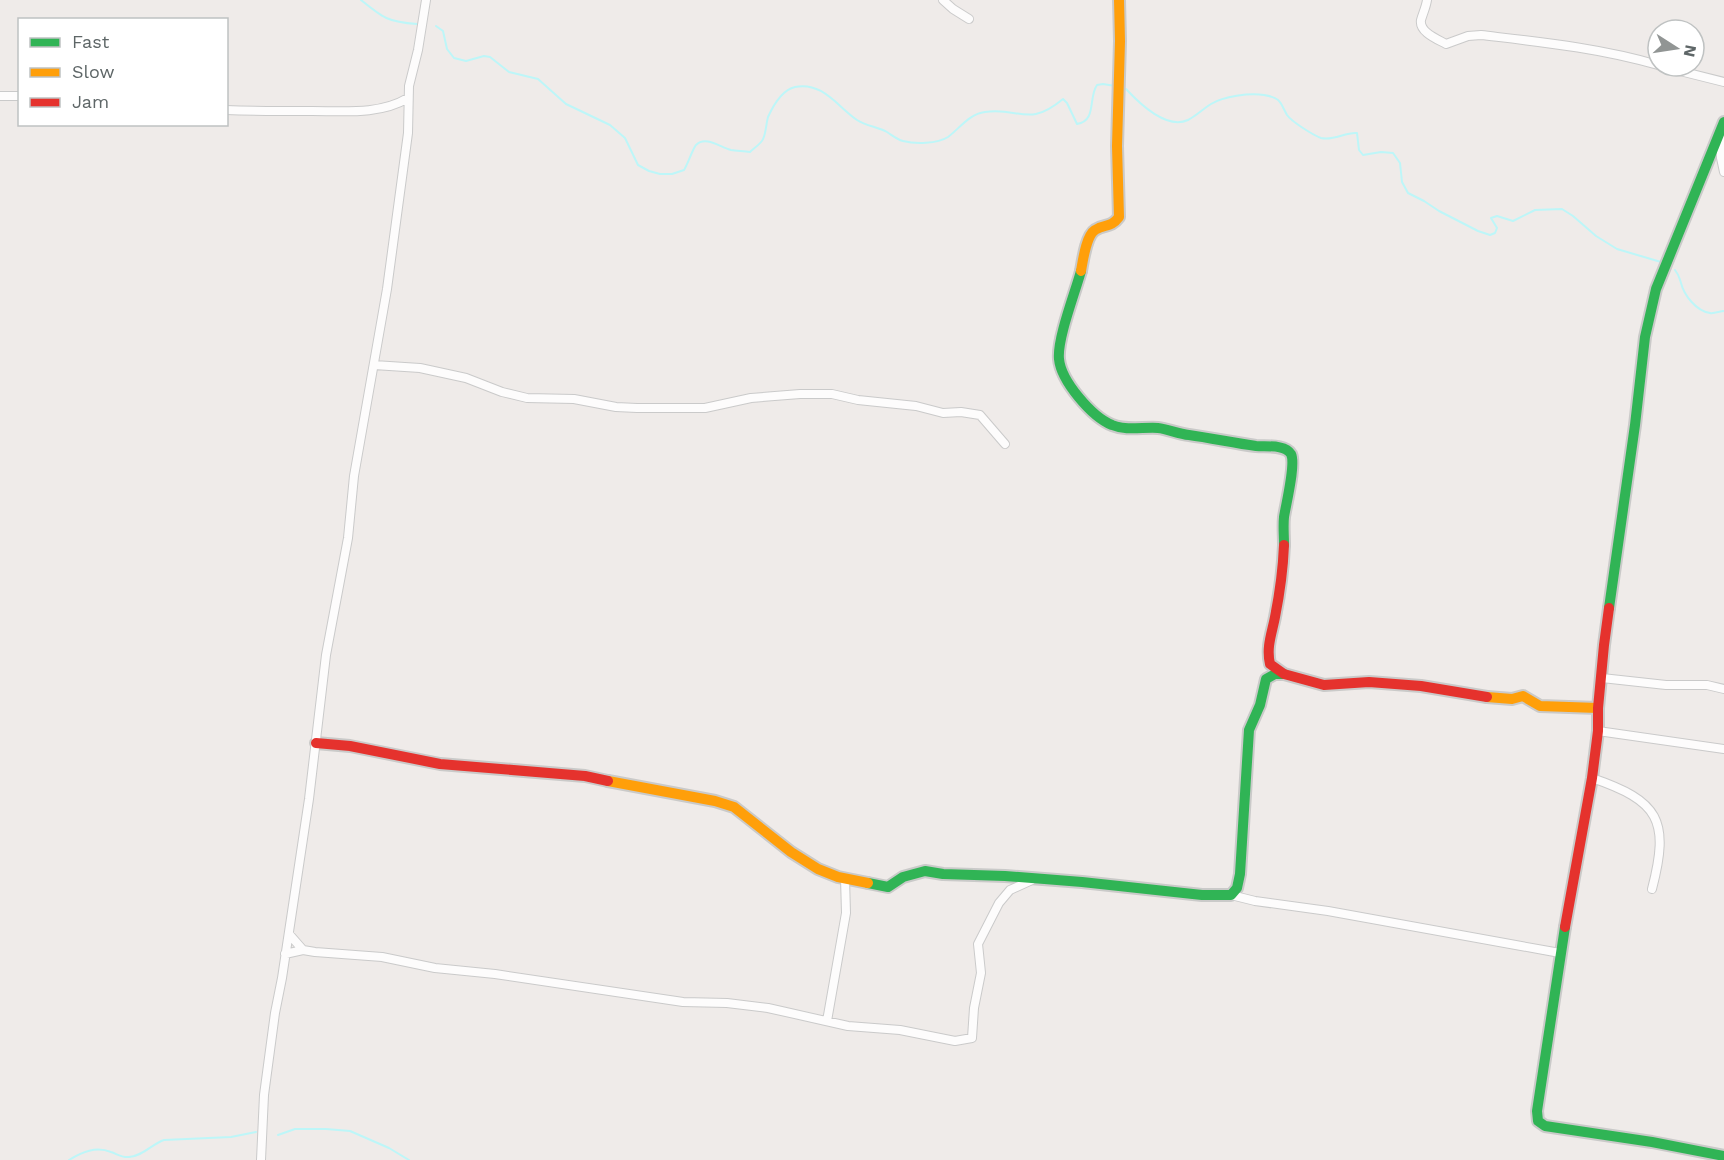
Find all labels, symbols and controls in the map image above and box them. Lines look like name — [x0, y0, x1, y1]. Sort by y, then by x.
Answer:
legend — [18, 18, 228, 126]
north arrow — [1646, 18, 1706, 78]
text: Fast — [72, 31, 110, 52]
text: N — [1680, 43, 1701, 59]
text: Slow — [72, 61, 115, 82]
text: Jam — [72, 91, 109, 112]

